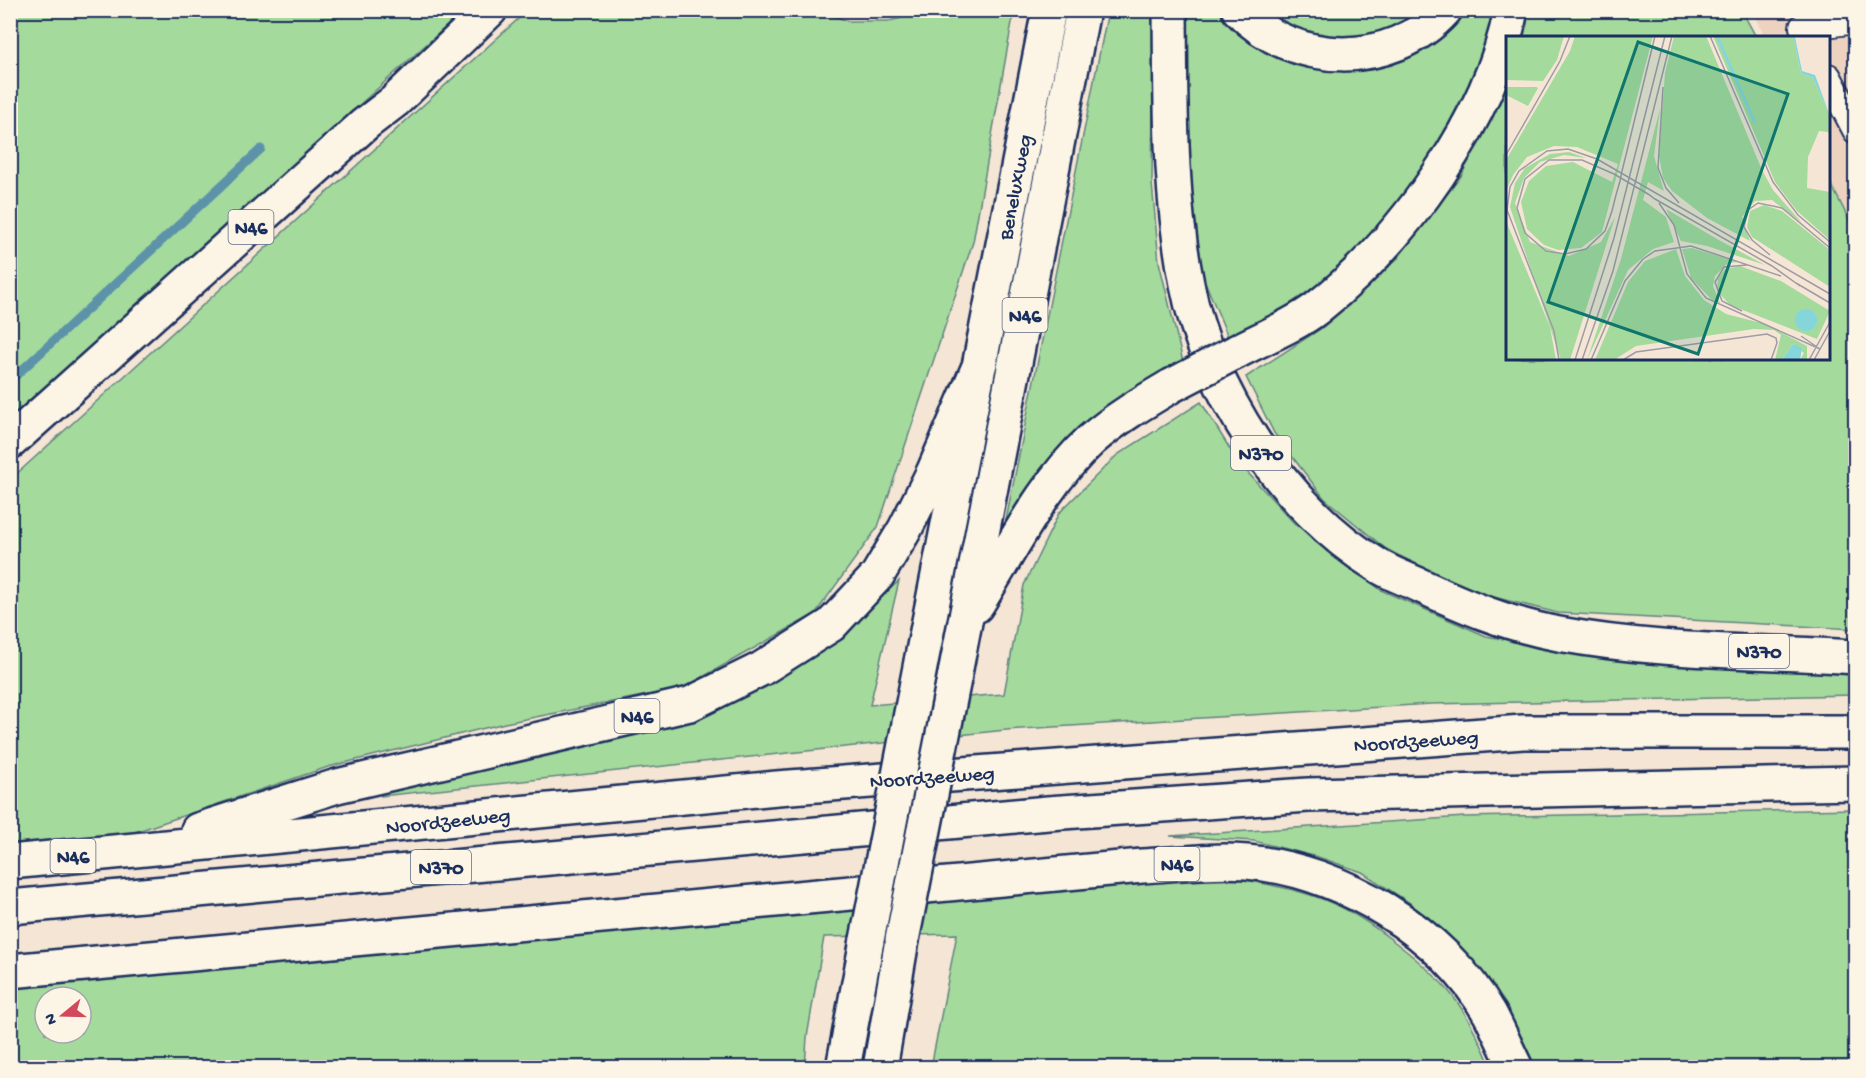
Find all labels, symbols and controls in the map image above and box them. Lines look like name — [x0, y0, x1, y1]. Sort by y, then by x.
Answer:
inset map — [1506, 36, 1830, 360]
street label: Beneluxweg — [995, 133, 1040, 244]
road number: N46 — [228, 210, 274, 244]
road number: N46 — [1002, 298, 1048, 332]
road number: N370 — [1231, 436, 1291, 470]
road number: N370 — [1729, 634, 1789, 668]
road number: N46 — [614, 699, 660, 733]
street label: Noordzeeweg — [1353, 727, 1480, 760]
street label: Noordzeeweg — [869, 763, 996, 796]
street label: Noordzeeweg — [385, 804, 512, 842]
road number: N46 — [50, 839, 96, 873]
road number: N46 — [1154, 847, 1200, 881]
road number: N370 — [411, 850, 471, 884]
north arrow — [33, 985, 93, 1045]
text: N — [41, 1010, 63, 1027]

